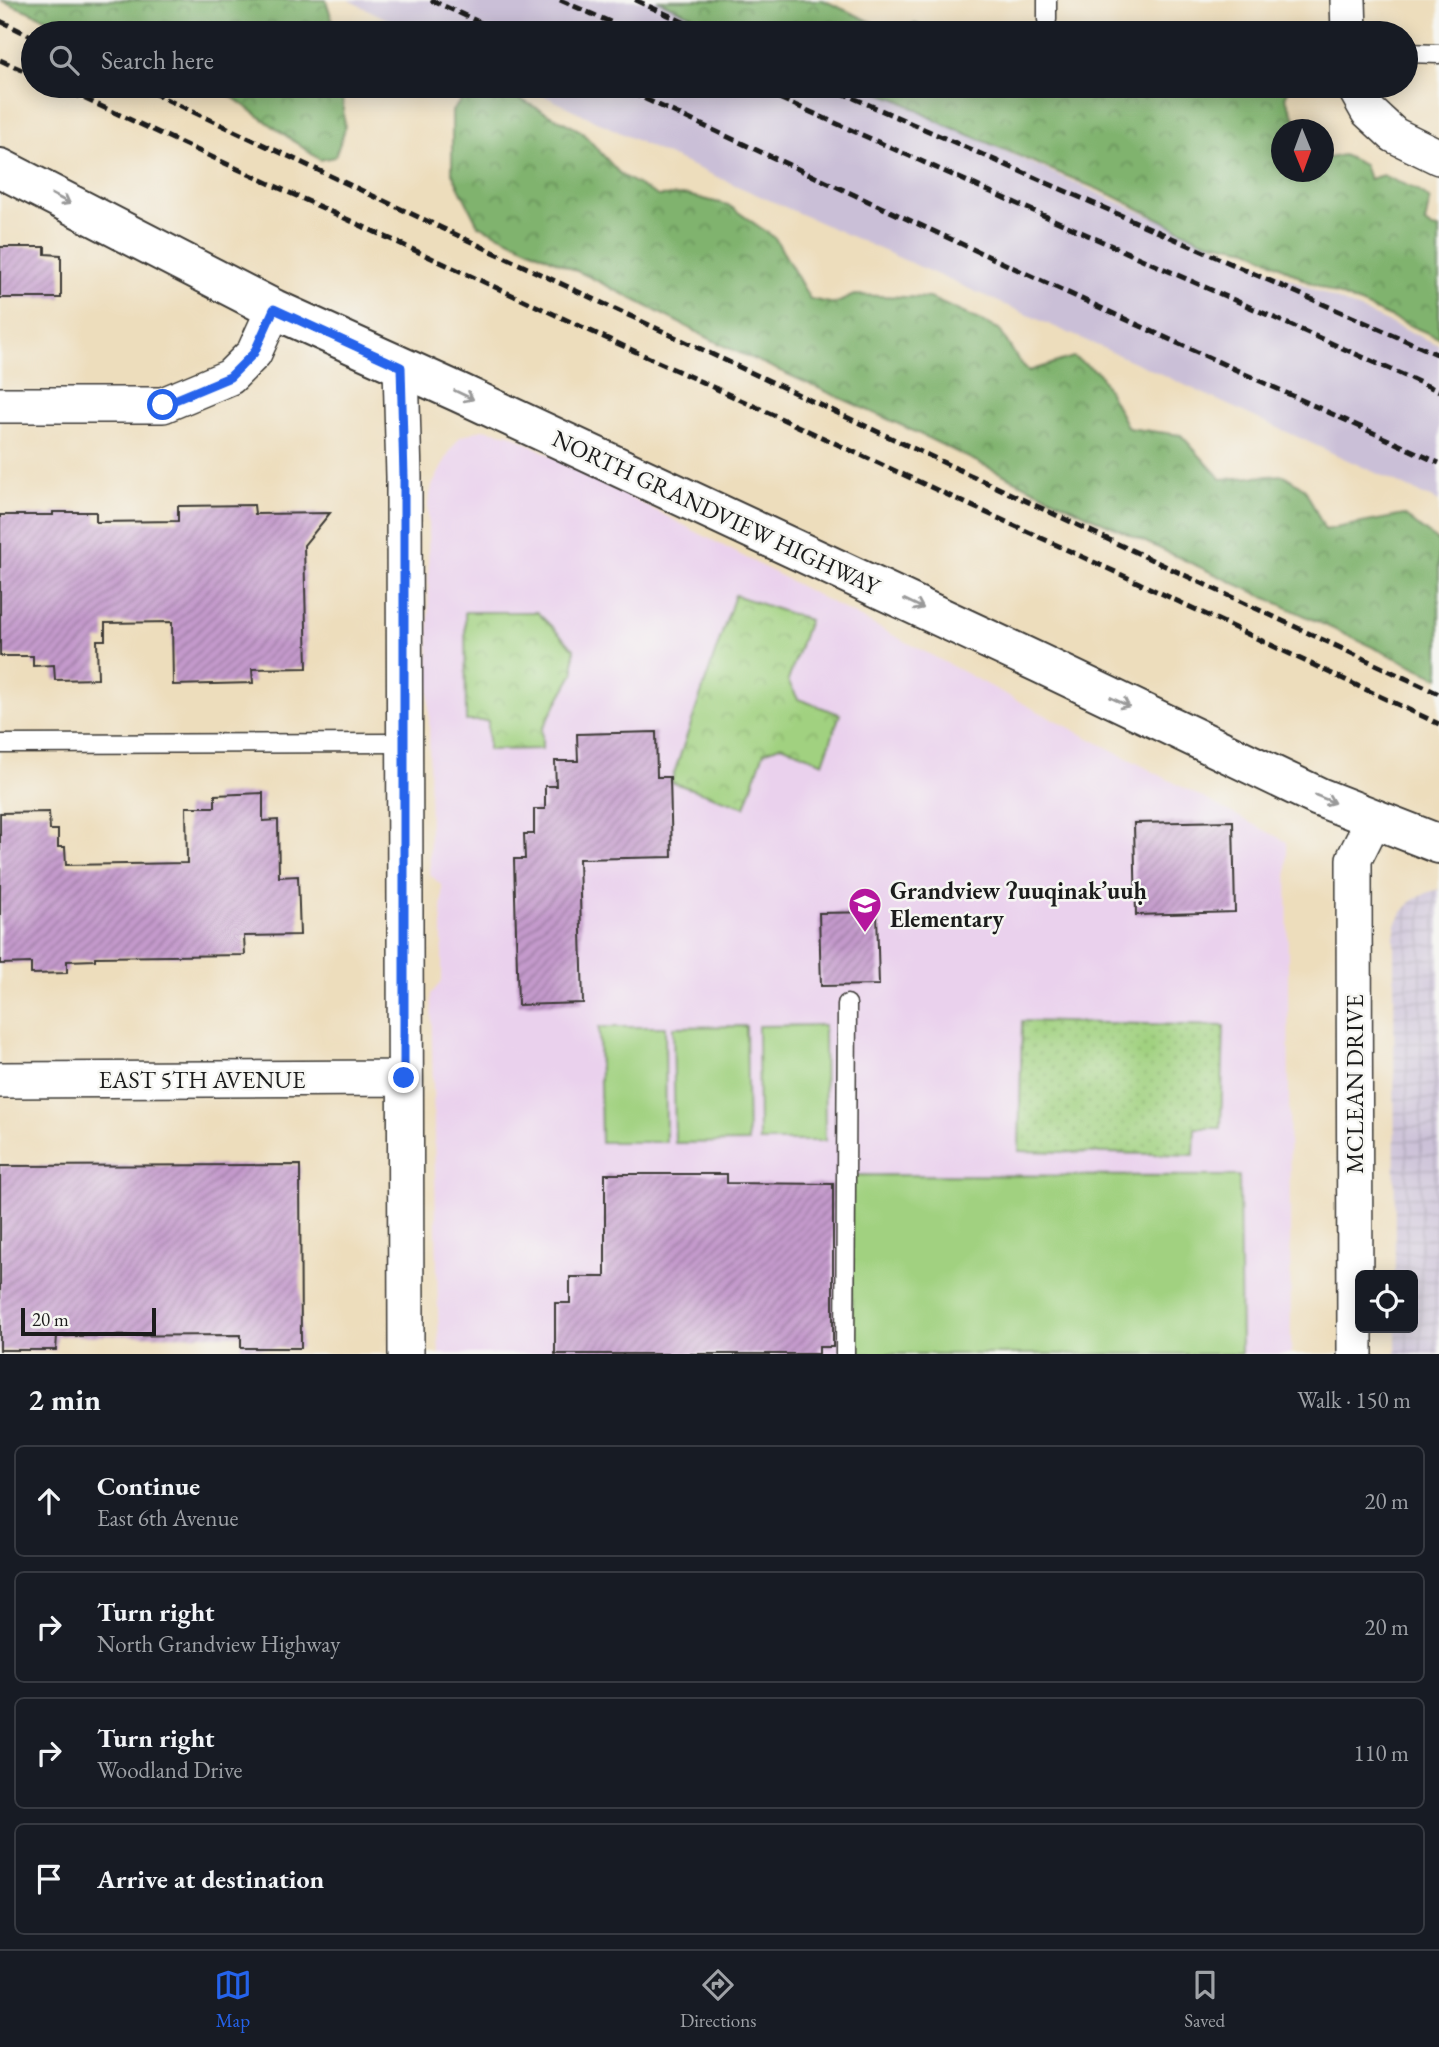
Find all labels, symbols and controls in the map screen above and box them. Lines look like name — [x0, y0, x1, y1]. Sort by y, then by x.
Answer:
search box — [21, 21, 1418, 98]
icon: search — [45, 41, 83, 79]
text: Search here — [101, 43, 214, 77]
north arrow — [1271, 119, 1334, 182]
one-way arrow — [50, 193, 70, 207]
one-way arrow — [453, 388, 474, 402]
route start — [147, 389, 178, 420]
street label: NORTH GRANDVIEW HIGHWAY — [547, 422, 886, 602]
one-way arrow — [903, 598, 924, 612]
one-way arrow — [1109, 695, 1130, 709]
one-way arrow — [1314, 794, 1336, 807]
place label: Grandview ʔuuqinak’uuḥ Elementary — [890, 875, 1147, 935]
school or university icon: Grandview ʔuuqinak’uuḥ Elementary — [846, 885, 884, 934]
street label: MCLEAN DRIVE — [1339, 994, 1370, 1174]
route end — [388, 1062, 419, 1093]
street label: EAST 5TH AVENUE — [98, 1064, 306, 1095]
map controls — [1355, 1270, 1418, 1333]
button: locate — [1355, 1270, 1418, 1333]
scale bar — [21, 1305, 156, 1337]
text: 20 m — [32, 1307, 69, 1332]
text: 2 min — [28, 1380, 101, 1419]
text: Walk · 150 m — [1297, 1385, 1411, 1415]
text: Continue — [97, 1469, 200, 1503]
icon: ahead — [30, 1482, 68, 1520]
text: 20 m — [1364, 1486, 1409, 1516]
text: East 6th Avenue — [97, 1503, 239, 1533]
text: Turn right — [97, 1595, 215, 1629]
icon: right — [30, 1608, 68, 1646]
text: 20 m — [1364, 1612, 1409, 1642]
text: North Grandview Highway — [97, 1629, 340, 1659]
text: Turn right — [97, 1721, 215, 1755]
icon: right — [30, 1734, 68, 1772]
text: 110 m — [1353, 1738, 1409, 1768]
text: Woodland Drive — [97, 1755, 242, 1785]
icon: arrive — [30, 1860, 68, 1898]
text: Arrive at destination — [97, 1862, 324, 1896]
tab: Map — [214, 1966, 252, 2033]
tab: Directions — [680, 1966, 756, 2033]
tab: Saved — [1184, 1966, 1225, 2033]

